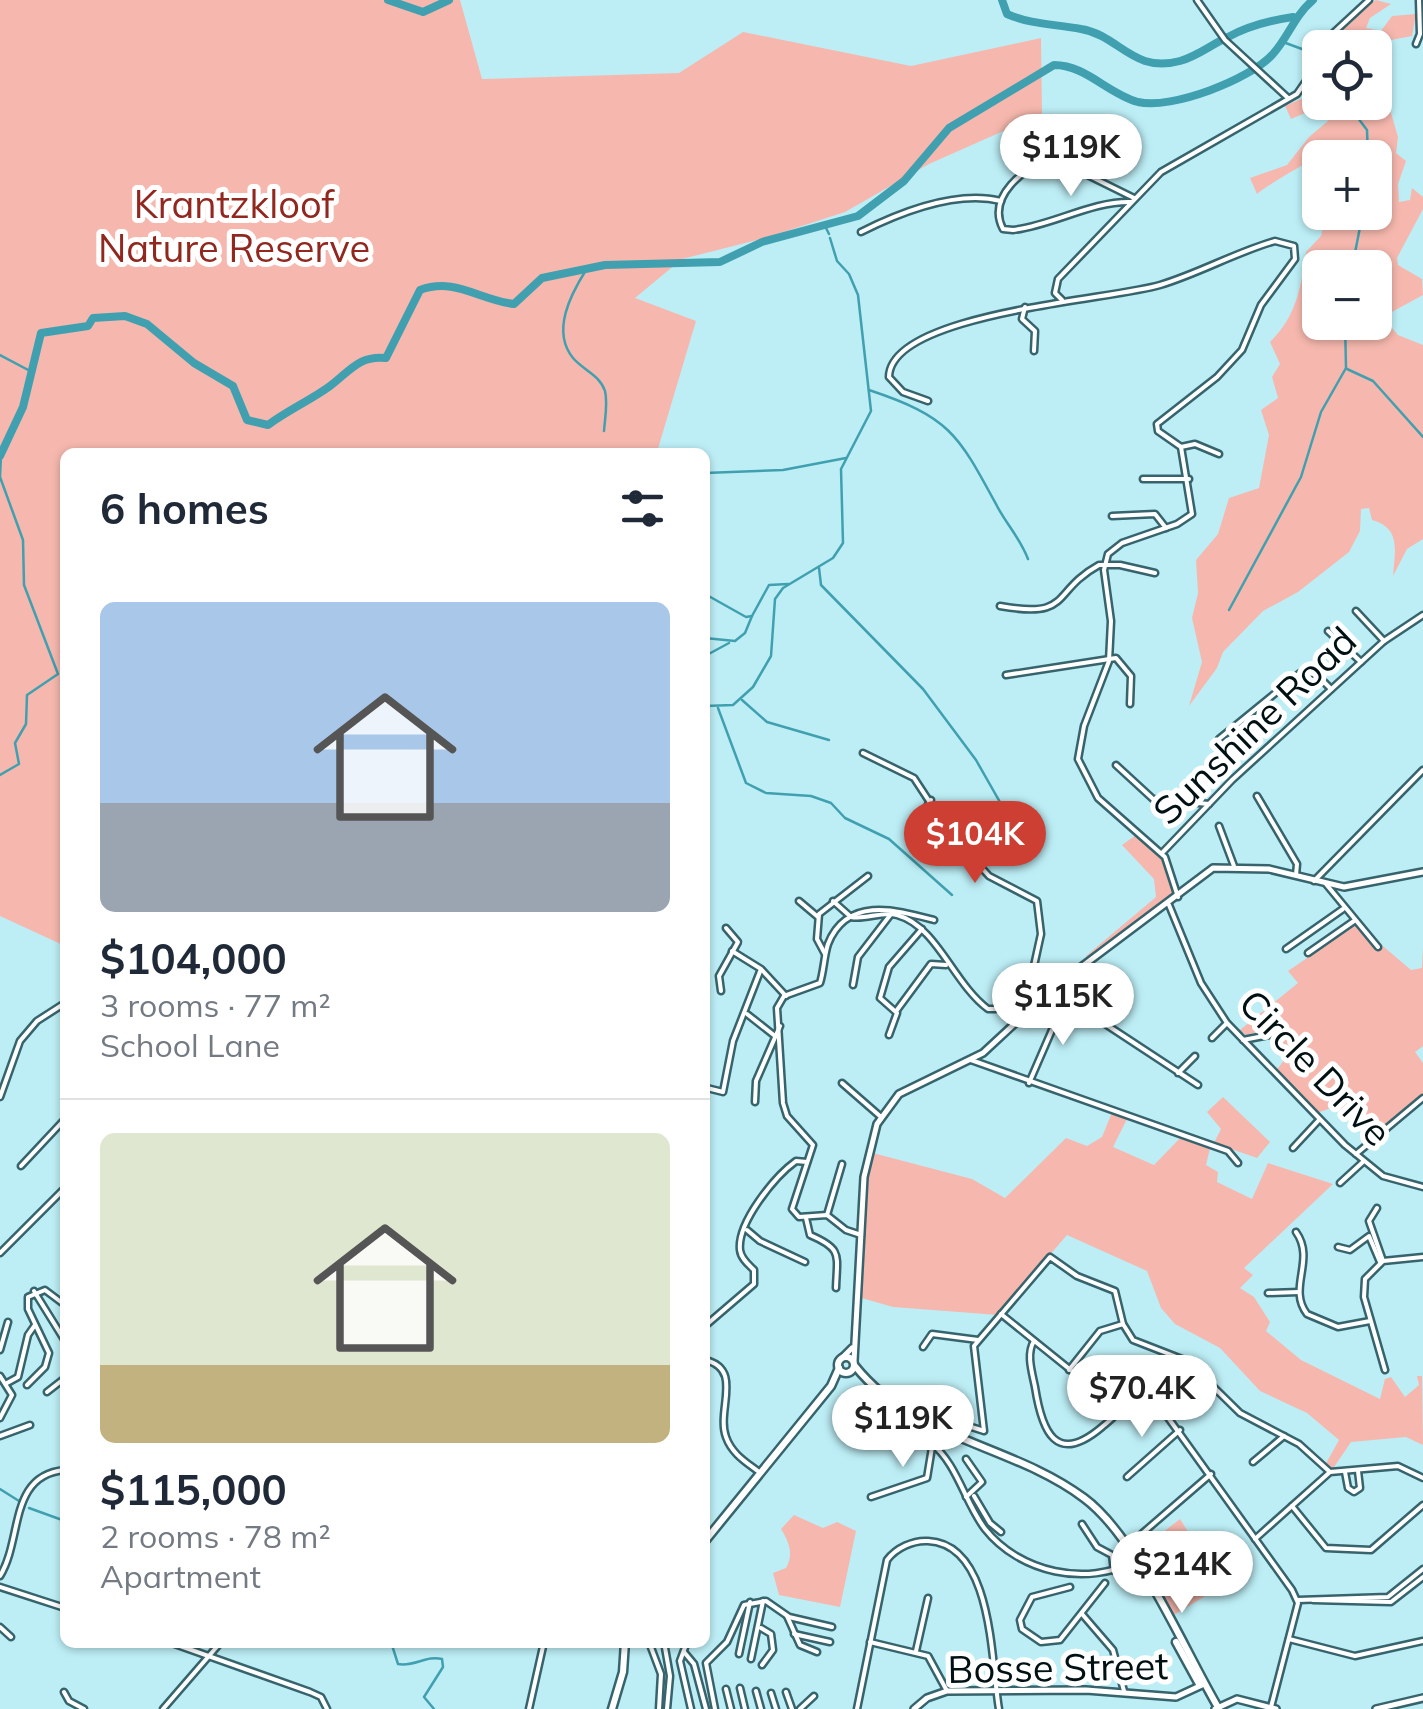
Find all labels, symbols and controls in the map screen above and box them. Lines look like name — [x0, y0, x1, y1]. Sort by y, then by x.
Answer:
map controls — [1302, 30, 1392, 340]
button: locate — [1302, 30, 1392, 120]
pin: $119K — [1001, 114, 1141, 199]
text: $119K — [1022, 126, 1120, 166]
button: + — [1302, 140, 1392, 230]
park label: Krantzkloof Nature Reserve — [98, 180, 370, 272]
button: − — [1302, 250, 1392, 340]
icon: filters — [615, 481, 670, 536]
text: 6 homes — [100, 482, 269, 535]
street label: Sunshine Road — [1143, 616, 1366, 834]
icon: home — [295, 667, 475, 847]
pin: $104K — [905, 801, 1045, 886]
text: $104K — [926, 813, 1024, 853]
text: $104,000 — [100, 932, 287, 985]
pin: $115K — [993, 963, 1133, 1048]
text: $115K — [1014, 975, 1112, 1015]
street label: Circle Drive — [1229, 979, 1402, 1155]
text: 3 rooms · 77 m² — [100, 985, 331, 1025]
text: School Lane — [100, 1025, 280, 1065]
icon: home — [295, 1198, 475, 1378]
pin: $70.4K — [1061, 1355, 1223, 1440]
text: $70.4K — [1089, 1367, 1195, 1407]
pin: $119K — [833, 1385, 973, 1470]
text: $119K — [854, 1397, 952, 1437]
text: $115,000 — [100, 1463, 287, 1516]
text: 2 rooms · 78 m² — [100, 1516, 331, 1556]
pin: $214K — [1112, 1531, 1252, 1616]
text: $214K — [1133, 1543, 1231, 1583]
text: Apartment — [100, 1556, 261, 1596]
street label: Bosse Street — [947, 1641, 1169, 1693]

